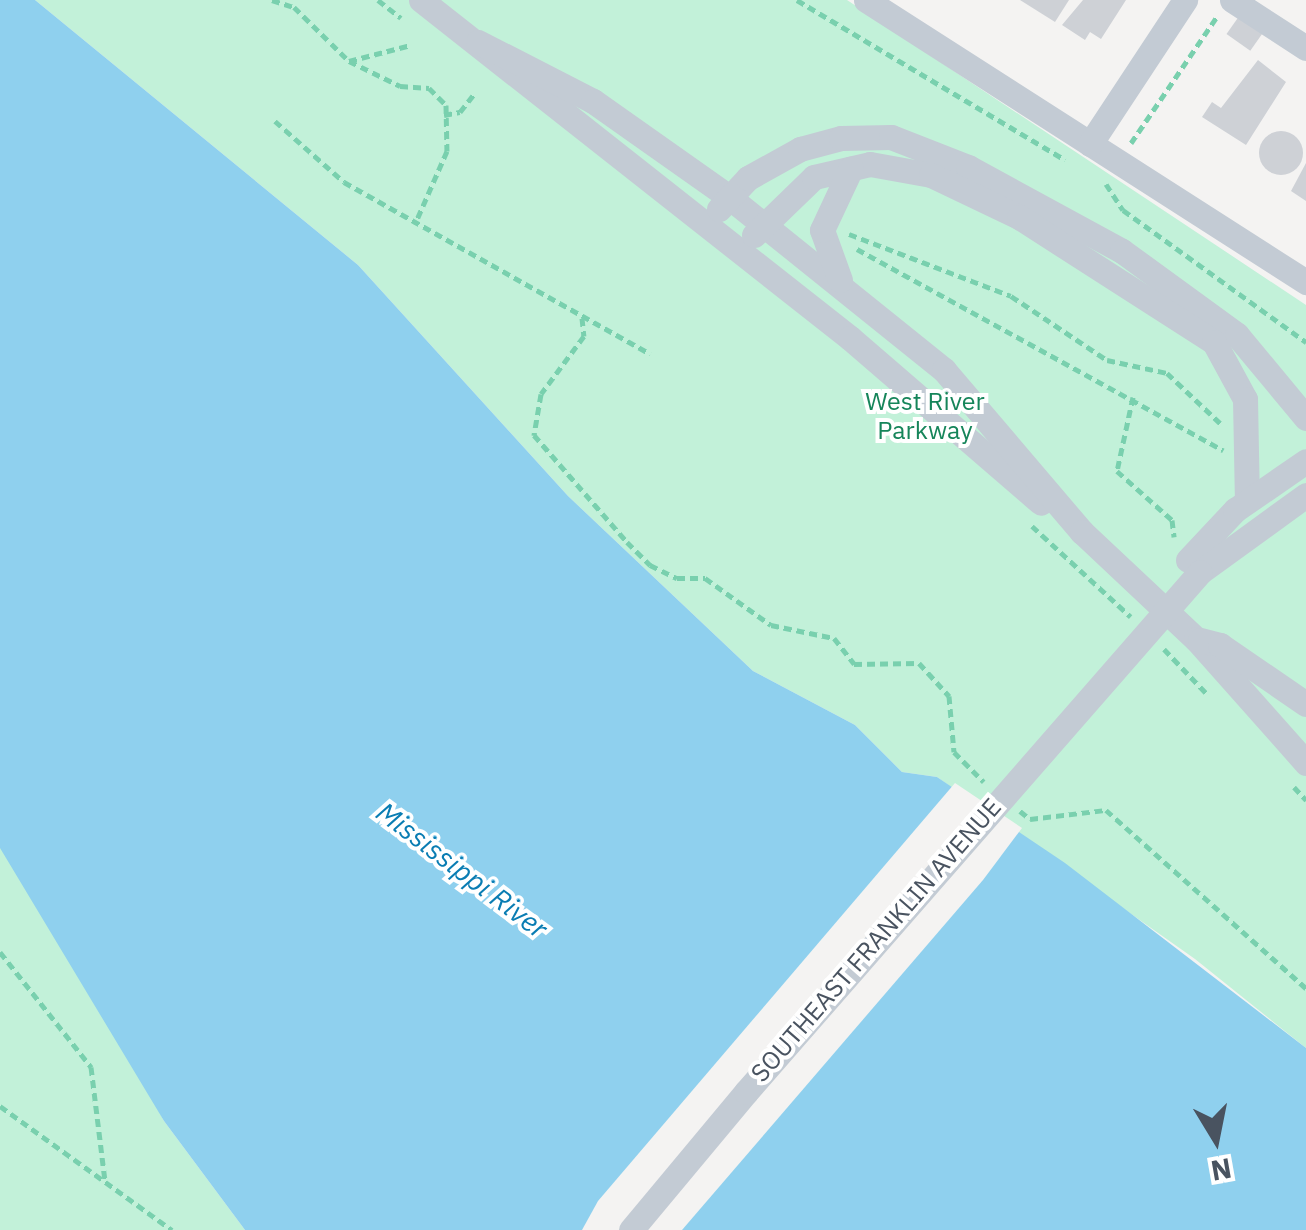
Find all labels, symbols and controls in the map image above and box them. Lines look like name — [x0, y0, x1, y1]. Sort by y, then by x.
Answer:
park label: West River Parkway — [865, 387, 985, 446]
street label: SOUTHEAST FRANKLIN AVENUE — [745, 792, 1007, 1088]
water label: Mississippi River — [370, 795, 554, 945]
north arrow — [1166, 1090, 1266, 1190]
text: N — [1208, 1150, 1234, 1190]

